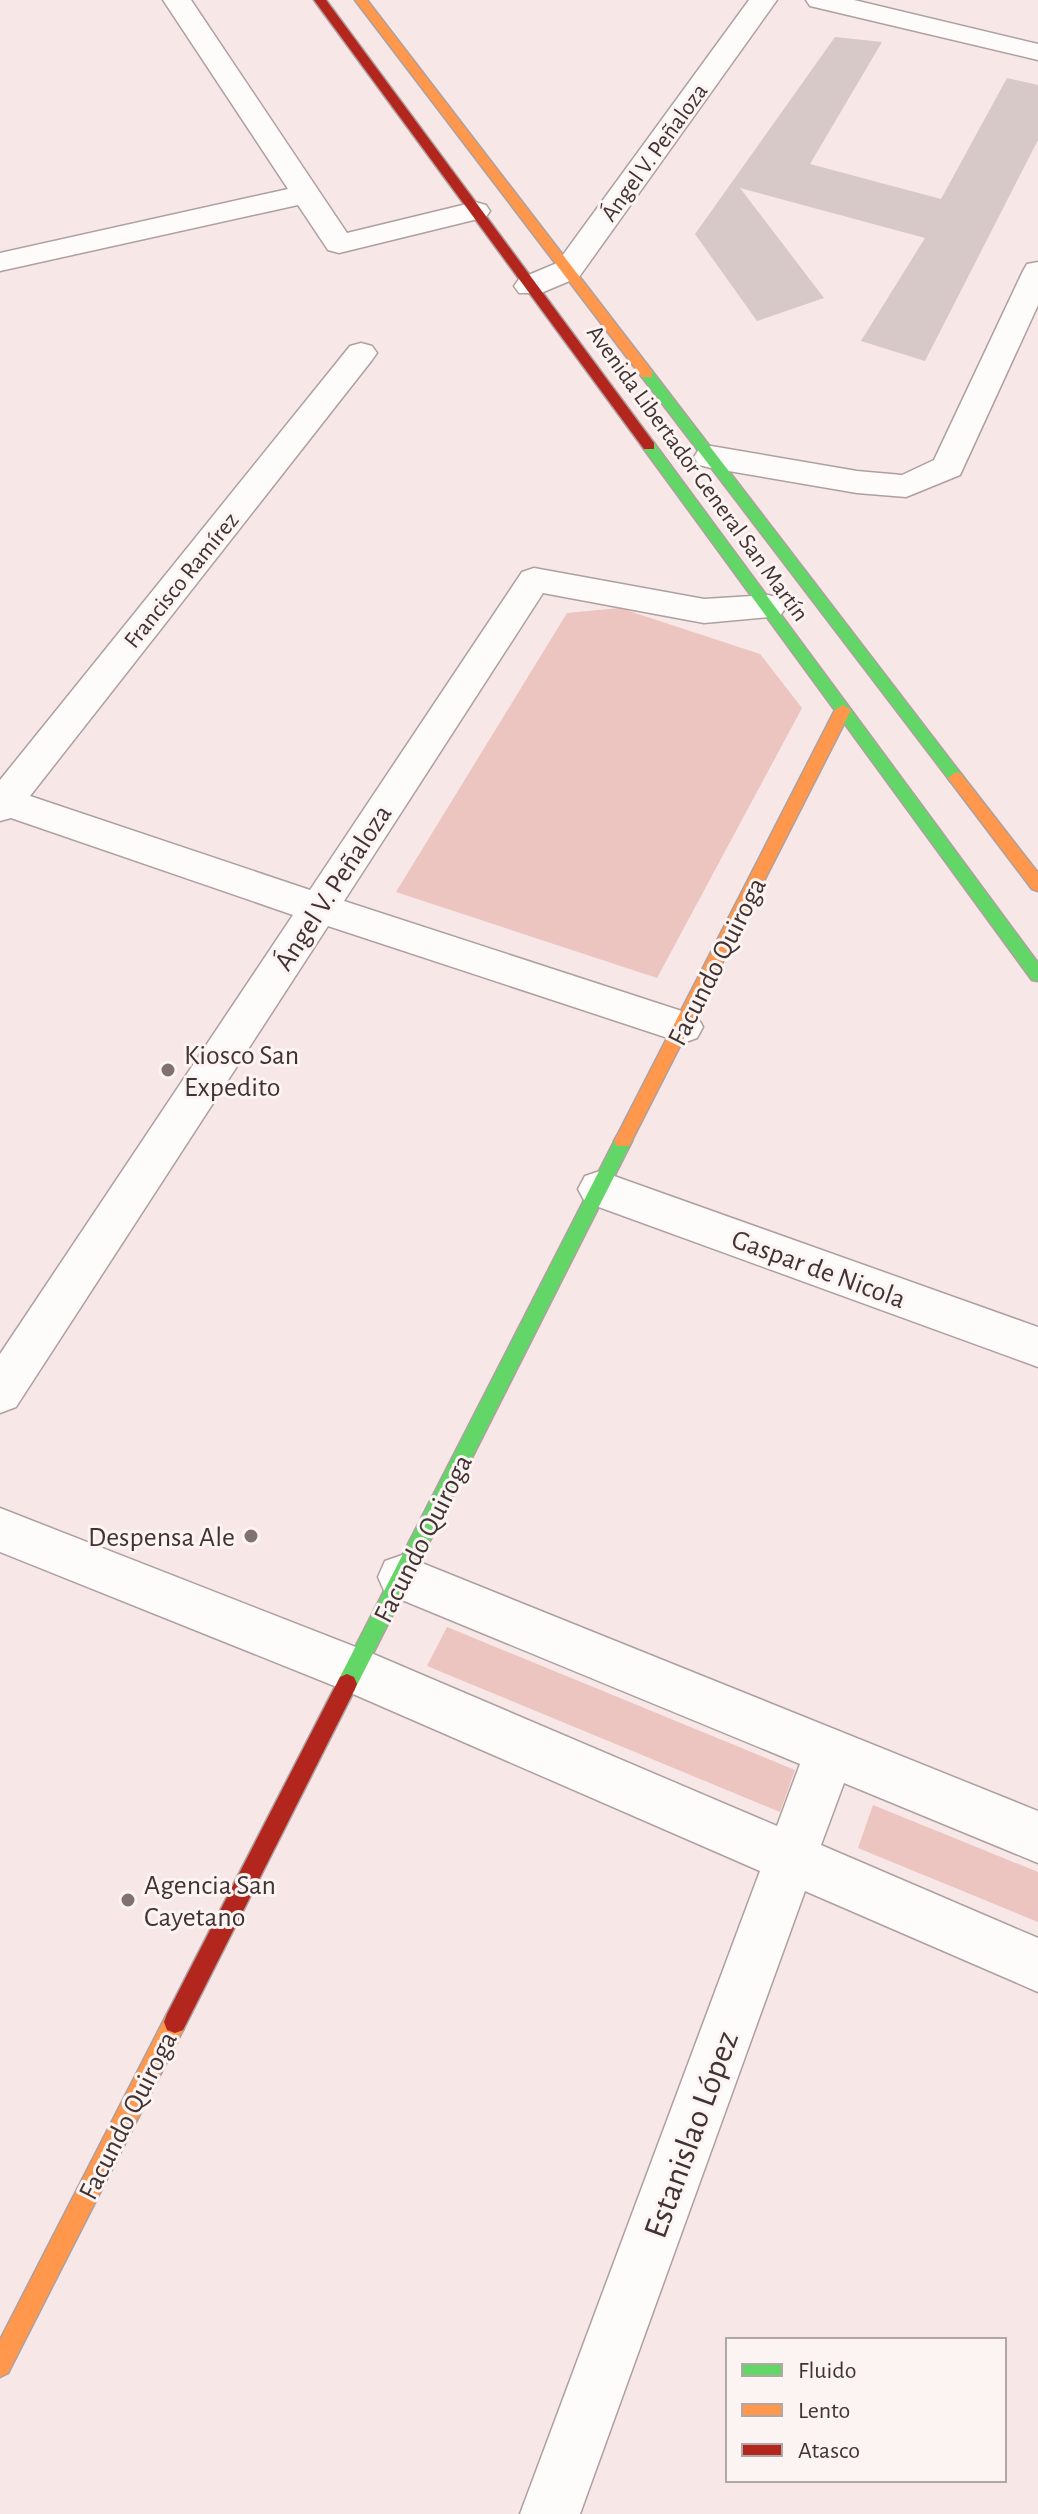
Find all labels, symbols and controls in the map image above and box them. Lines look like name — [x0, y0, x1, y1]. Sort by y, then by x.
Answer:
street label: Ángel V. Peñaloza — [595, 78, 713, 226]
street label: Avenida Libertador General San Martín — [582, 321, 813, 626]
street label: Francisco Ramírez — [120, 508, 244, 653]
street label: Ángel V. Peñaloza — [267, 799, 398, 976]
street label: Facundo Quiroga — [663, 873, 772, 1050]
place label: Kiosco San Expedito — [184, 1042, 299, 1102]
marker: Kiosco San Expedito — [159, 1061, 177, 1079]
street label: Gaspar de Nicola — [728, 1225, 909, 1314]
street label: Facundo Quiroga — [369, 1450, 478, 1627]
place label: Despensa Ale — [88, 1524, 235, 1552]
marker: Despensa Ale — [242, 1527, 260, 1545]
place label: Agencia San Cayetano — [144, 1872, 276, 1932]
marker: Agencia San Cayetano — [119, 1891, 137, 1909]
street label: Facundo Quiroga — [74, 2027, 183, 2204]
street label: Estanislao López — [639, 2027, 745, 2243]
legend — [726, 2338, 1006, 2482]
text: Fluido — [798, 2359, 857, 2383]
text: Lento — [798, 2399, 850, 2423]
text: Atasco — [798, 2439, 860, 2463]

